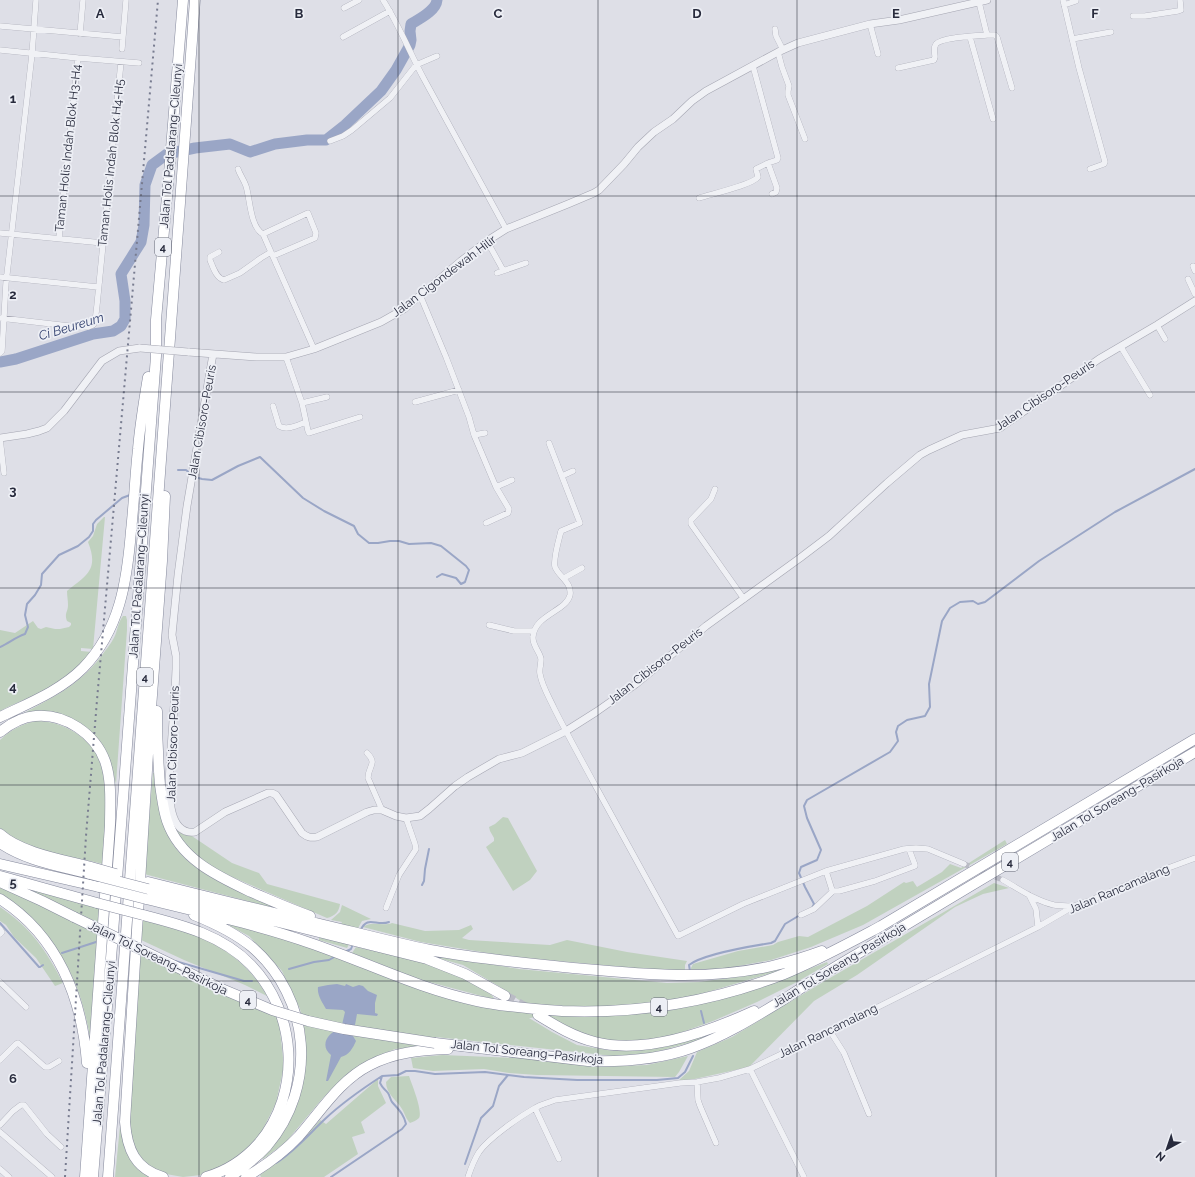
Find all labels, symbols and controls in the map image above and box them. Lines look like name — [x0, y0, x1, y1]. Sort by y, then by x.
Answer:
text: A — [96, 6, 105, 21]
text: B — [295, 6, 304, 21]
text: C — [494, 6, 503, 21]
text: D — [692, 6, 702, 21]
text: E — [892, 6, 900, 21]
text: F — [1091, 6, 1099, 21]
street label: Taman Holis Indah Blok H3-H4 — [52, 63, 84, 232]
street label: Jalan Tol Padalarang–Cileunyi — [157, 63, 185, 229]
street label: Taman Holis Indah Blok H4-H5 — [95, 78, 127, 248]
text: 1 — [10, 91, 17, 106]
street label: Jalan Cigondewah Hilir — [389, 232, 499, 320]
road number: 4 — [155, 238, 171, 256]
text: 2 — [9, 287, 17, 302]
water label: Ci Beureum — [37, 309, 106, 343]
street label: Jalan Cibisoro-Peuris — [993, 357, 1097, 433]
street label: Jalan Cibisoro-Peuris — [185, 363, 219, 480]
text: 3 — [9, 483, 17, 498]
street label: Jalan Tol Padalarang–Cileunyi — [126, 493, 152, 659]
street label: Jalan Cibisoro-Peuris — [605, 625, 705, 707]
road number: 4 — [137, 668, 153, 686]
text: 4 — [9, 679, 17, 694]
street label: Jalan Cibisoro-Peuris — [164, 685, 182, 802]
street label: Jalan Tol Soreang–Pasirkoja — [1048, 754, 1186, 844]
road number: 4 — [1002, 853, 1018, 871]
street label: Jalan Rancamalang — [1066, 861, 1172, 917]
text: 5 — [9, 875, 17, 890]
street label: Jalan Tol Soreang–Pasirkoja — [86, 918, 230, 998]
street label: Jalan Tol Soreang–Pasirkoja — [770, 920, 908, 1010]
street label: Jalan Tol Padalarang–Cileunyi — [90, 960, 118, 1126]
road number: 4 — [240, 991, 256, 1009]
road number: 4 — [651, 998, 667, 1016]
street label: Jalan Rancamalang — [776, 1001, 880, 1061]
street label: Jalan Tol Soreang–Pasirkoja — [450, 1037, 604, 1067]
text: 6 — [9, 1071, 17, 1086]
north arrow — [1147, 1129, 1187, 1169]
text: N — [1153, 1149, 1168, 1164]

